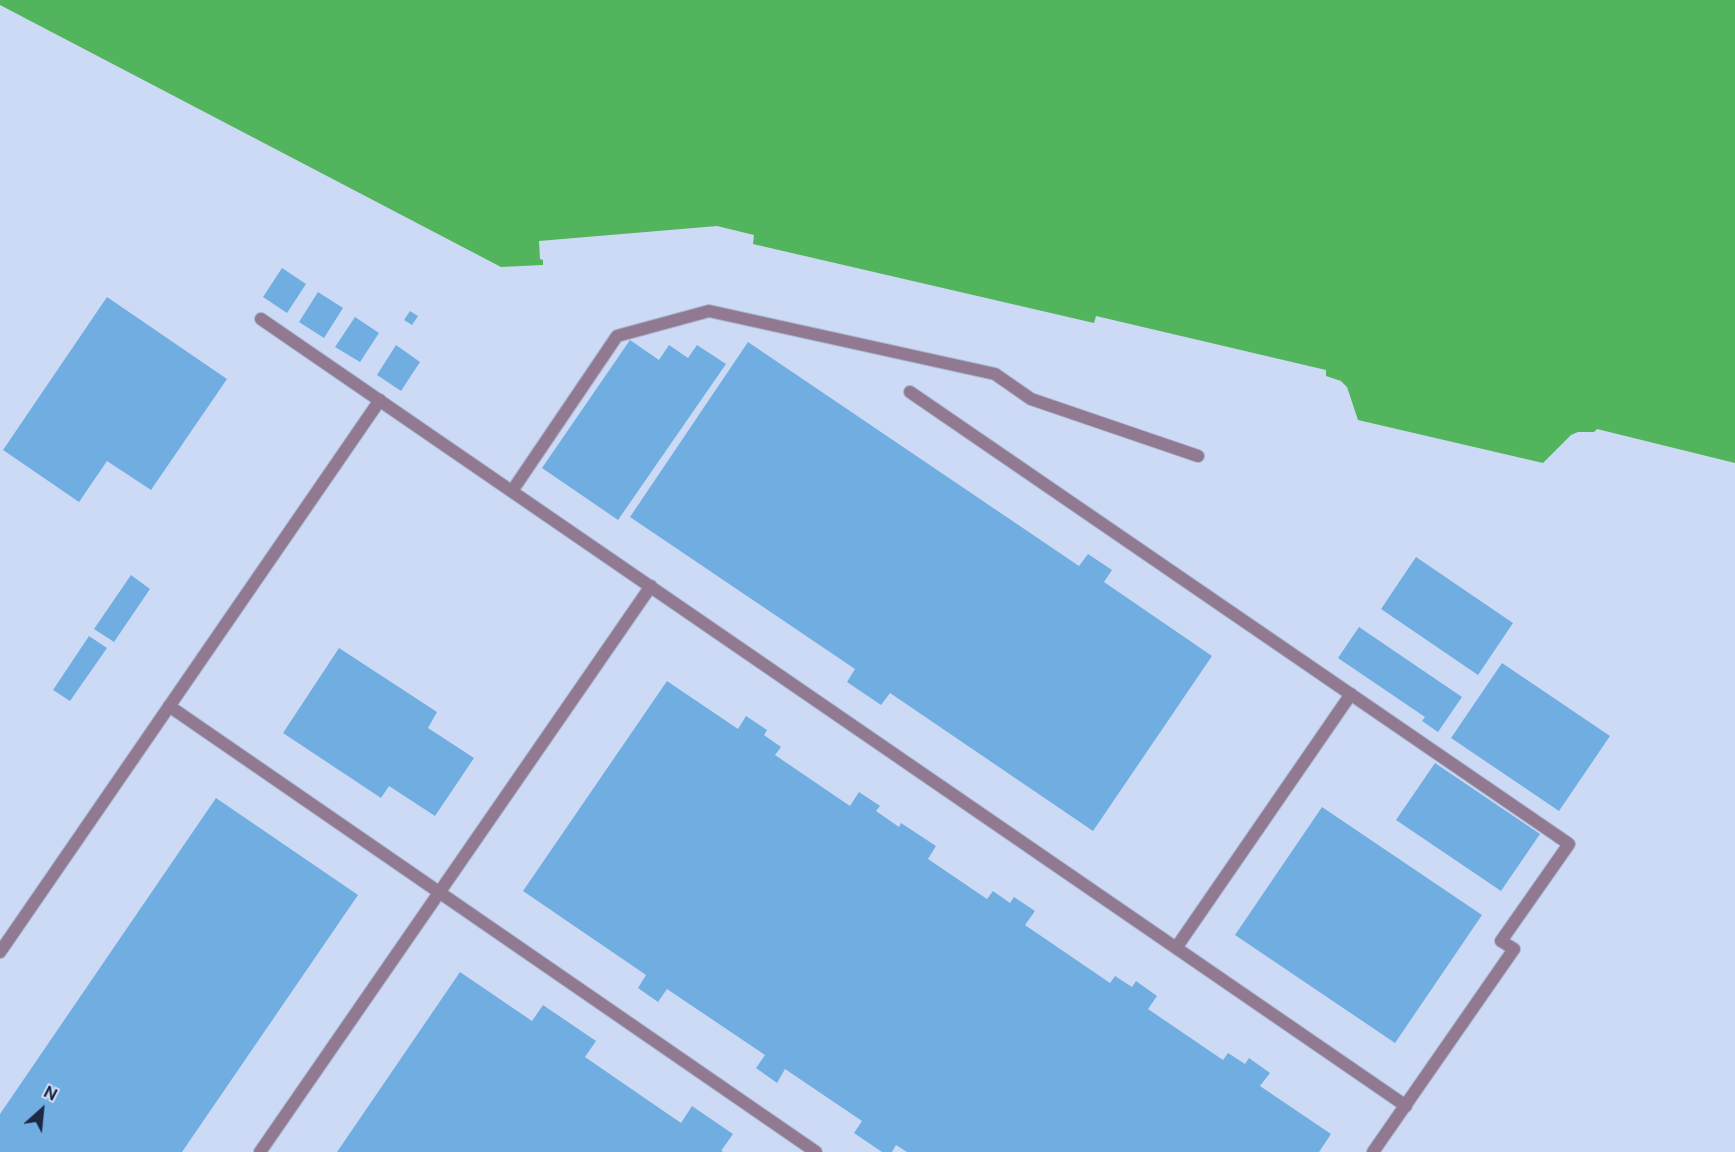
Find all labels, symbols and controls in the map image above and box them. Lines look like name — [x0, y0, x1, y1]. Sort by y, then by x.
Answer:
north arrow — [12, 1080, 72, 1140]
text: N — [41, 1082, 60, 1105]

